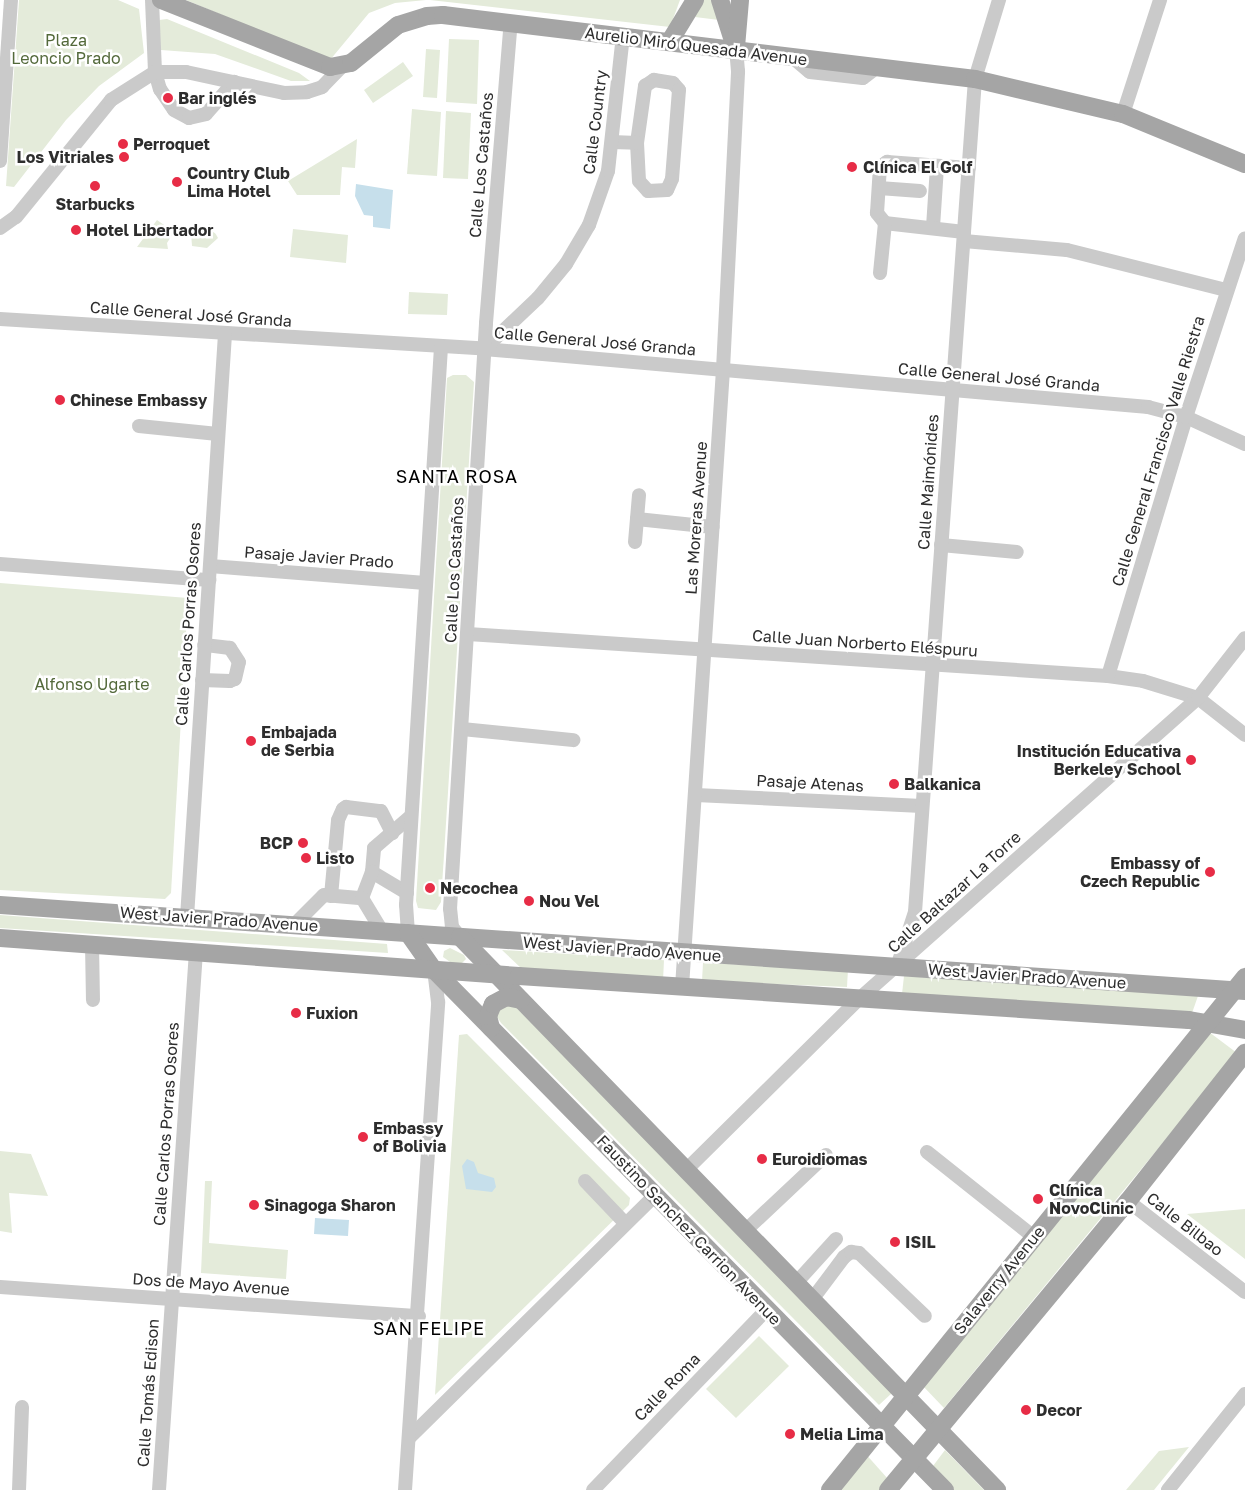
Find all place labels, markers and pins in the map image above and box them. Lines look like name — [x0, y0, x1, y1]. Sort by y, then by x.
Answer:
place label: Bar inglés — [178, 88, 256, 108]
marker: Bar inglés — [162, 92, 174, 104]
place label: Perroquet — [133, 134, 210, 154]
marker: Perroquet — [117, 138, 129, 150]
place label: Los Vitriales — [17, 147, 114, 167]
marker: Los Vitriales — [118, 151, 130, 163]
place label: Clínica El Golf — [863, 157, 972, 177]
marker: Clínica El Golf — [845, 160, 859, 174]
place label: Country Club Lima Hotel — [187, 163, 290, 201]
marker: Country Club Lima Hotel — [171, 176, 183, 188]
marker: Starbucks — [89, 180, 101, 192]
place label: Starbucks — [55, 194, 135, 214]
place label: Hotel Libertador — [86, 220, 214, 240]
marker: Hotel Libertador — [70, 224, 82, 236]
place label: Chinese Embassy — [70, 390, 207, 410]
marker: Chinese Embassy — [54, 394, 66, 406]
place label: Embajada de Serbia — [261, 722, 337, 760]
marker: Embajada de Serbia — [245, 735, 257, 747]
place label: Institución Educativa Berkeley School — [1017, 741, 1181, 779]
marker: Institución Educativa Berkeley School — [1185, 754, 1197, 766]
place label: Balkanica — [904, 774, 981, 794]
marker: Balkanica — [888, 778, 900, 790]
place label: BCP — [260, 833, 293, 853]
marker: BCP — [297, 837, 309, 849]
place label: Listo — [316, 848, 354, 868]
marker: Listo — [300, 852, 312, 864]
place label: Embassy of Czech Republic — [1080, 853, 1200, 891]
marker: Embassy of Czech Republic — [1204, 866, 1216, 878]
place label: Necochea — [440, 878, 518, 898]
marker: Necochea — [424, 882, 436, 894]
place label: Nou Vel — [539, 891, 599, 911]
marker: Nou Vel — [523, 895, 535, 907]
place label: Fuxion — [306, 1003, 358, 1023]
marker: Fuxion — [290, 1007, 302, 1019]
place label: Embassy of Bolivia — [373, 1118, 446, 1156]
marker: Embassy of Bolivia — [357, 1131, 369, 1143]
place label: Euroidiomas — [772, 1149, 868, 1169]
marker: Euroidiomas — [756, 1153, 768, 1165]
place label: Clínica NovoClinic — [1049, 1180, 1134, 1218]
marker: Clínica NovoClinic — [1031, 1192, 1045, 1206]
place label: Sinagoga Sharon — [264, 1195, 396, 1215]
marker: Sinagoga Sharon — [248, 1199, 260, 1211]
place label: ISIL — [905, 1232, 936, 1252]
marker: ISIL — [889, 1236, 901, 1248]
place label: Decor — [1036, 1400, 1082, 1420]
marker: Decor — [1020, 1404, 1032, 1416]
place label: Melia Lima — [800, 1424, 883, 1444]
marker: Melia Lima — [784, 1428, 796, 1440]

